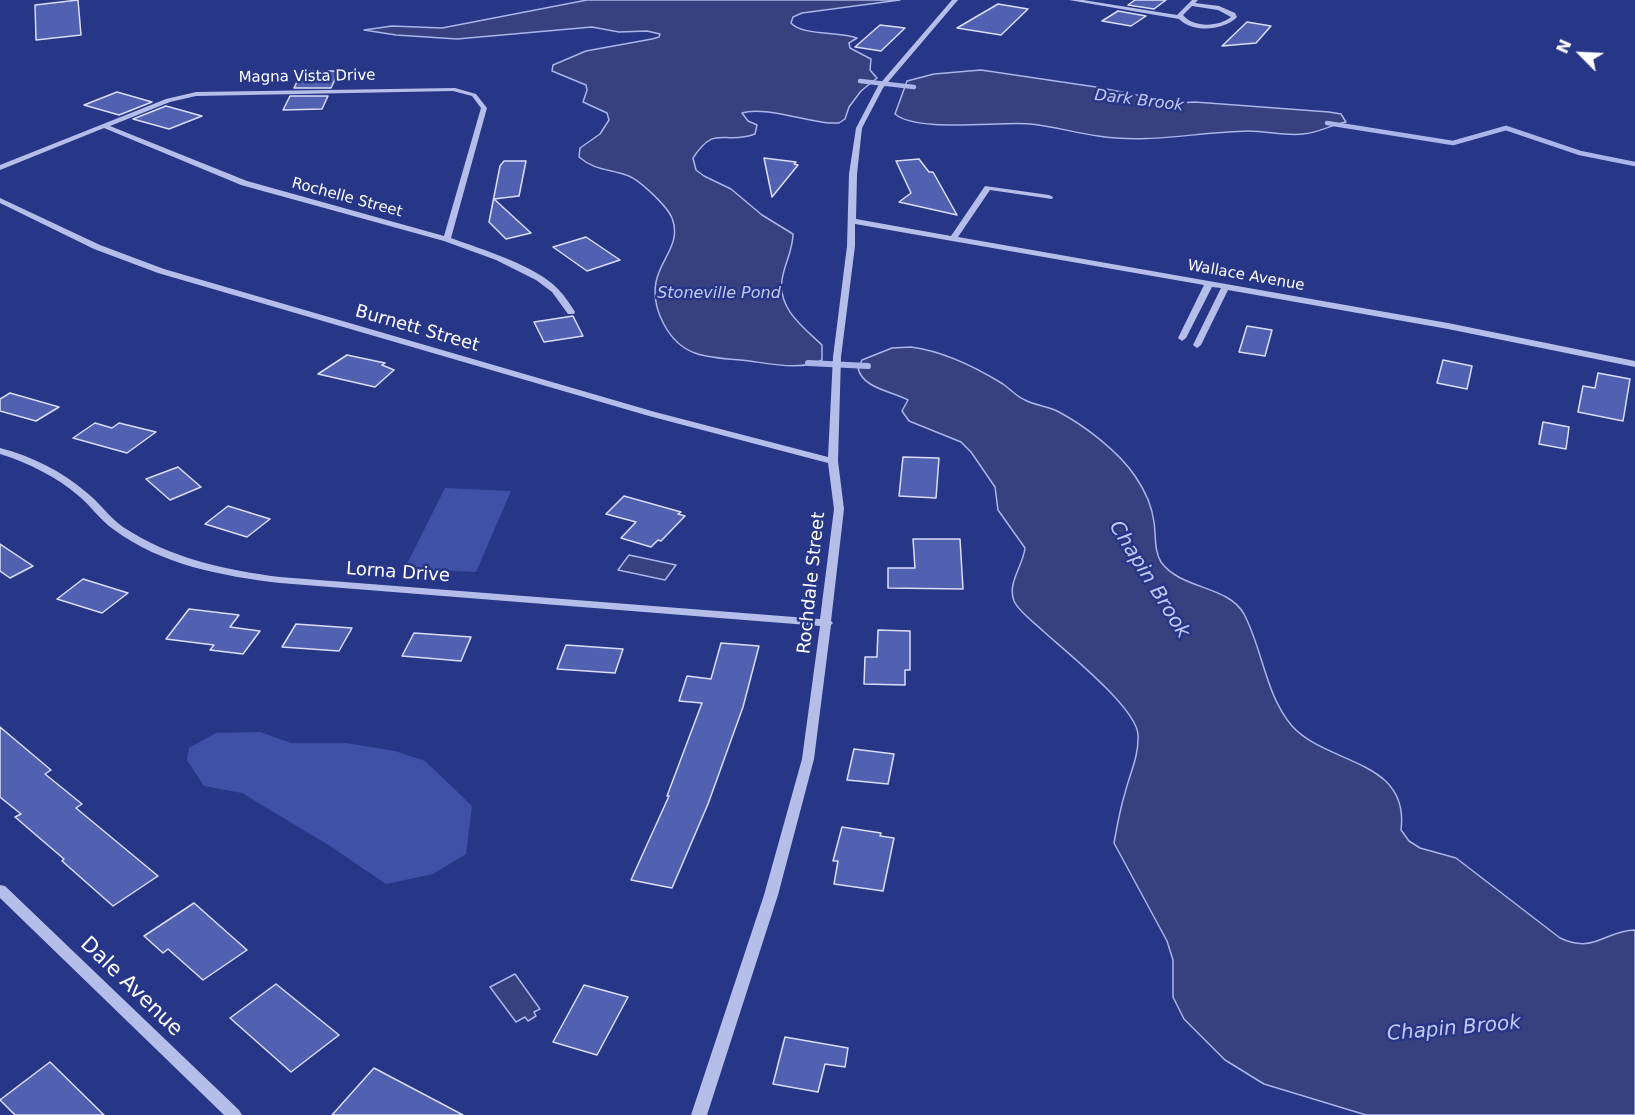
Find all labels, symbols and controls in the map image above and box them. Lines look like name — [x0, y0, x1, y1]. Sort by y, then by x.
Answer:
north arrow — [1551, 24, 1611, 84]
text: N — [1553, 37, 1575, 56]
street label: Magna Vista Drive — [238, 67, 376, 87]
water label: Dark Brook — [1093, 86, 1185, 116]
street label: Rochelle Street — [290, 175, 404, 221]
street label: Wallace Avenue — [1186, 257, 1306, 295]
water label: Stoneville Pond — [657, 284, 781, 304]
street label: Burnett Street — [353, 301, 481, 357]
street label: Rochdale Street — [794, 511, 830, 655]
water label: Chapin Brook — [1103, 517, 1195, 643]
street label: Lorna Drive — [345, 559, 451, 587]
street label: Dale Avenue — [75, 932, 187, 1042]
water label: Chapin Brook — [1386, 1011, 1522, 1047]

